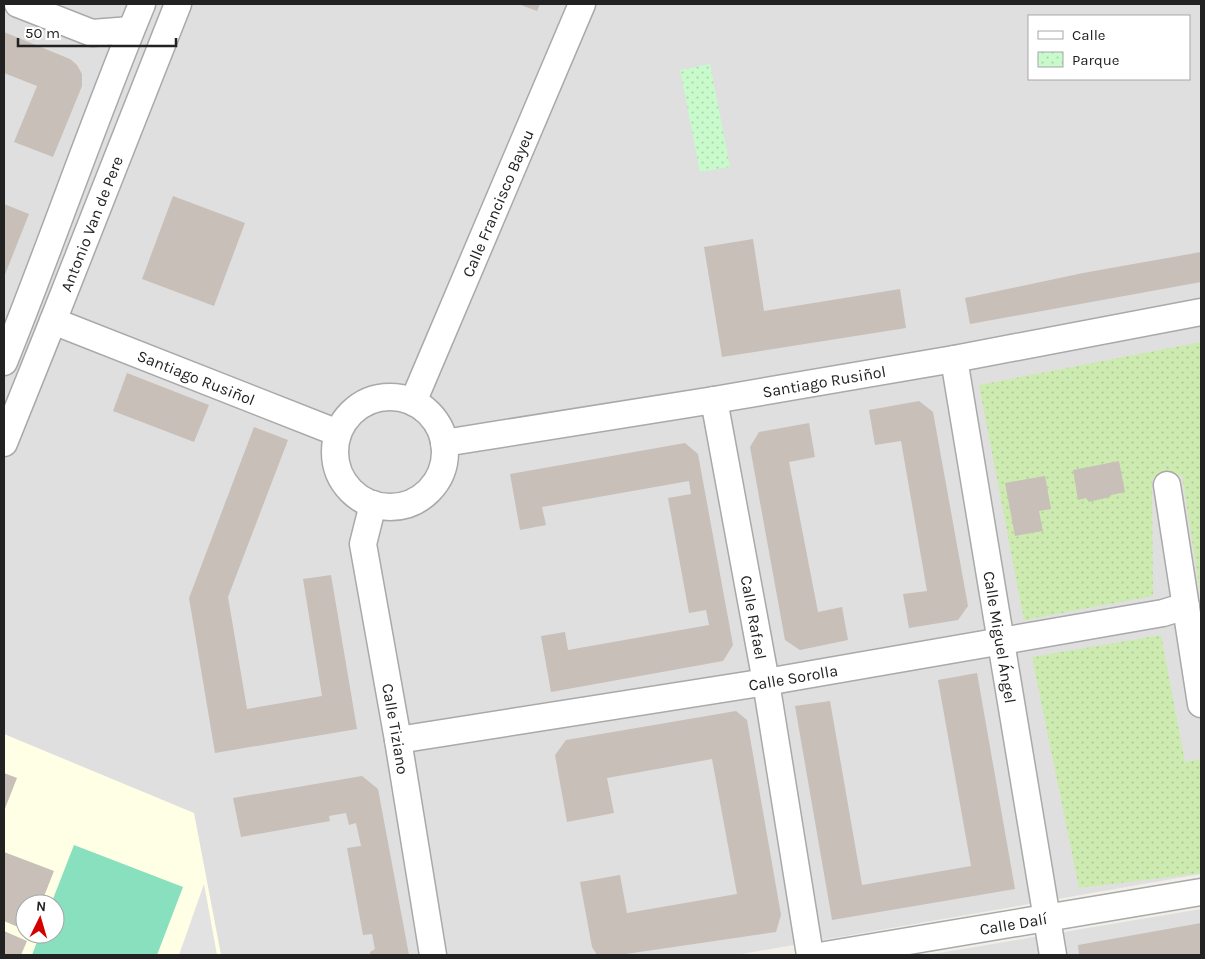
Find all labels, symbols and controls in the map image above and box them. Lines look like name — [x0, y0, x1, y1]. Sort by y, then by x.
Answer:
scale bar — [18, 15, 175, 47]
legend — [1028, 15, 1190, 80]
text: 50 m — [25, 24, 60, 42]
text: Calle — [1072, 26, 1106, 44]
text: Parque — [1072, 51, 1120, 69]
street label: Calle Francisco Bayeu — [458, 126, 537, 280]
street label: Antonio Van de Pere — [56, 153, 127, 294]
street label: Santiago Rusiñol — [135, 346, 258, 409]
street label: Santiago Rusiñol — [761, 361, 887, 401]
street label: Calle Miguel Ángel — [980, 570, 1021, 705]
street label: Calle Rafael — [737, 574, 771, 661]
street label: Calle Sorolla — [747, 660, 839, 694]
street label: Calle Tiziano — [379, 682, 413, 776]
north arrow — [15, 894, 65, 944]
text: N — [35, 898, 47, 915]
street label: Calle Dalí — [978, 908, 1049, 938]

